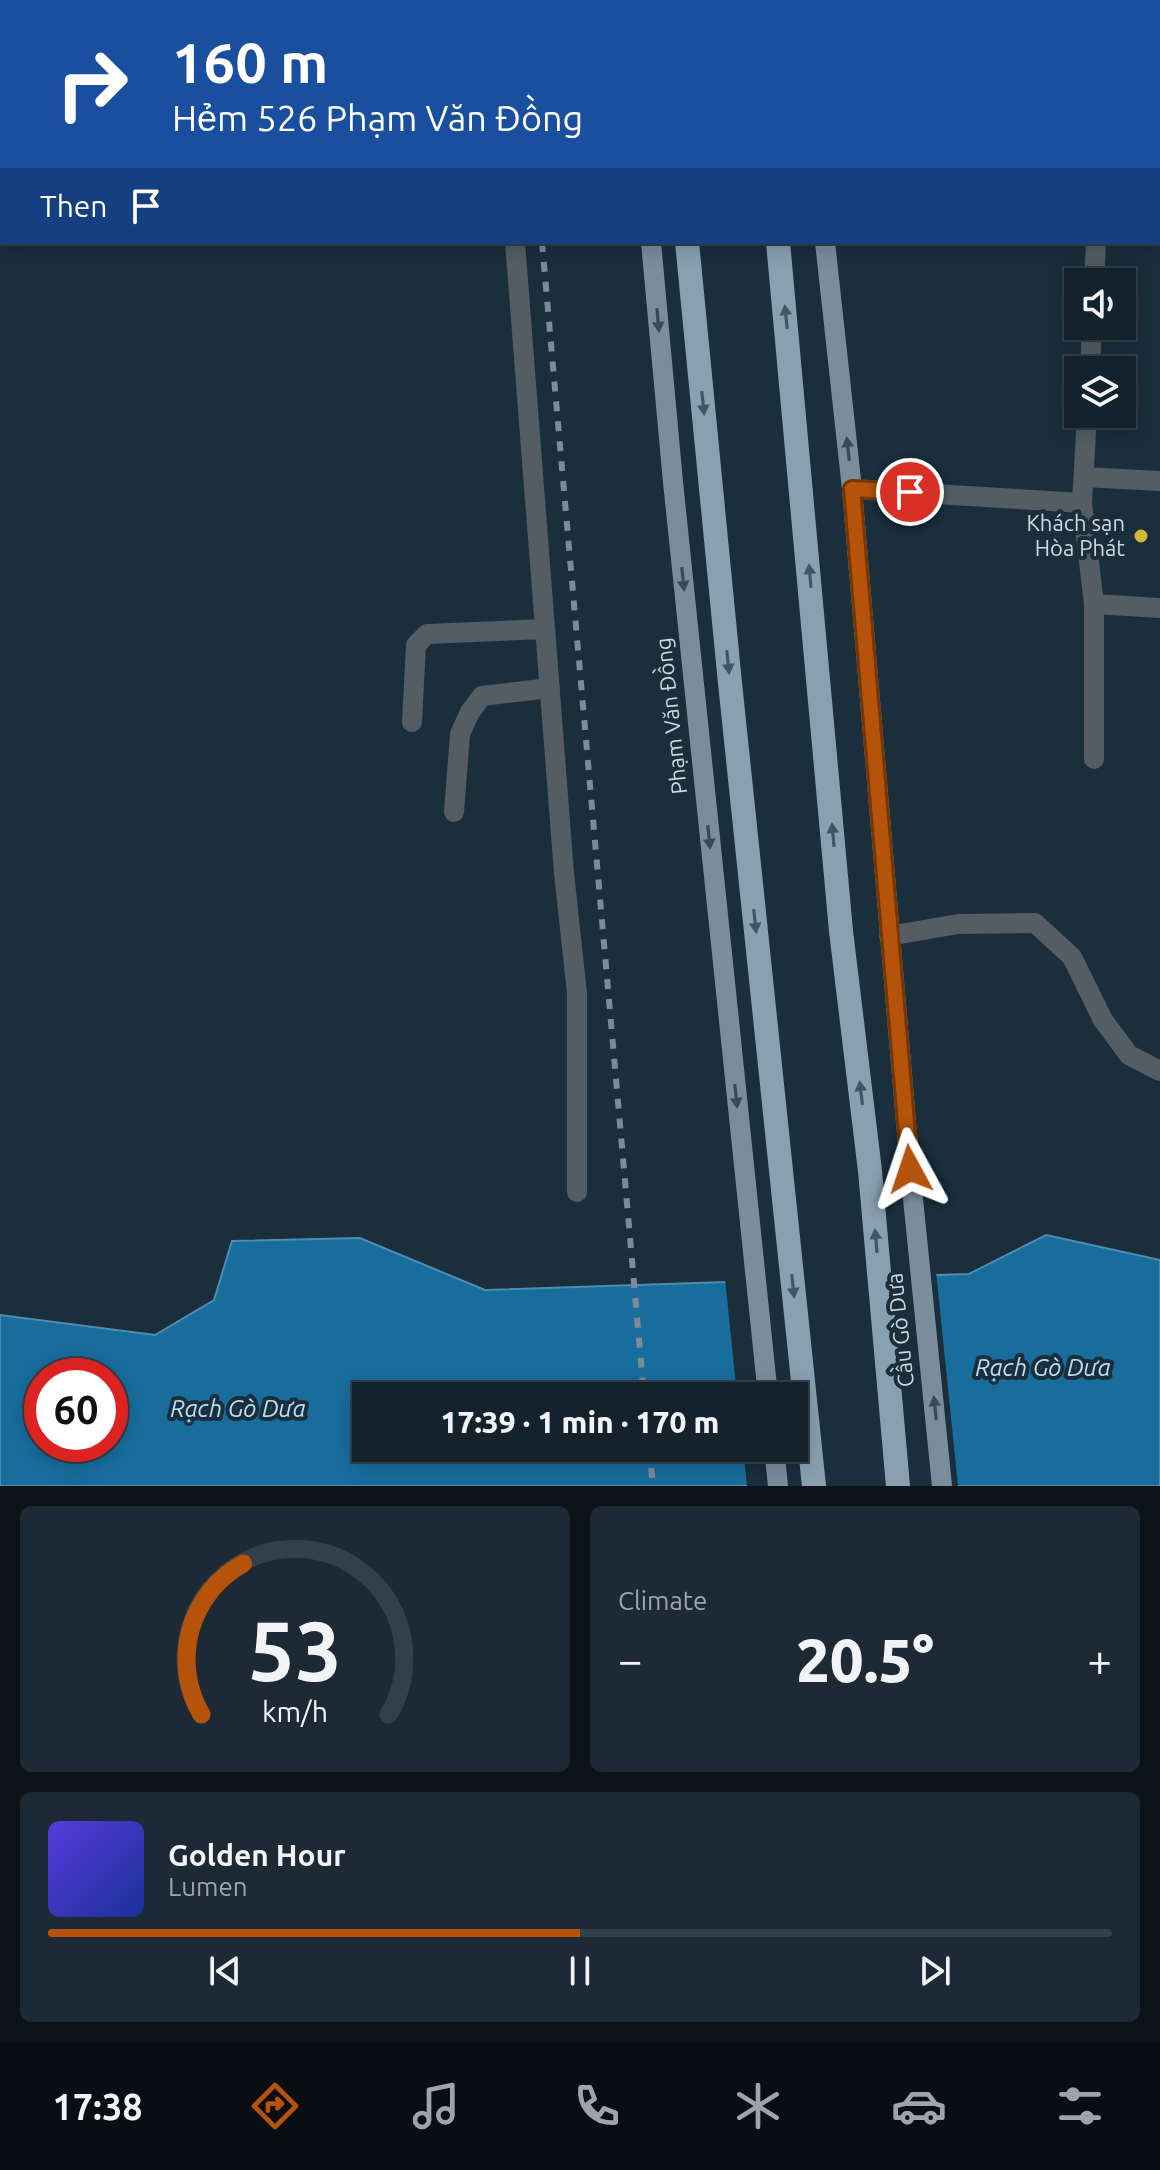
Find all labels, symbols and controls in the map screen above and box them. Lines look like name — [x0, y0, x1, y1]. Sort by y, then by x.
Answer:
text: 160 m — [172, 31, 328, 94]
icon: right — [40, 32, 144, 136]
text: Hẻm 526 Phạm Văn Đồng — [172, 97, 583, 138]
icon: arrive — [124, 184, 168, 228]
text: Then — [40, 189, 108, 223]
map controls — [1064, 268, 1136, 428]
button: sound — [1064, 268, 1136, 340]
one-way arrow — [779, 304, 792, 329]
one-way arrow — [652, 308, 665, 333]
button: layers — [1064, 356, 1136, 428]
one-way arrow — [697, 391, 710, 416]
one-way arrow — [841, 436, 854, 461]
pin — [876, 458, 944, 526]
icon: arrive — [888, 470, 932, 514]
place label: Khách sạn Hòa Phát — [1026, 510, 1125, 560]
marker: Khách sạn Hòa Phát — [1132, 527, 1150, 545]
one-way arrow — [803, 563, 816, 588]
one-way arrow — [676, 566, 689, 591]
street label: Phạm Văn Đồng — [647, 636, 691, 796]
one-way arrow — [722, 650, 735, 675]
one-way arrow — [826, 822, 839, 847]
one-way arrow — [703, 825, 716, 850]
one-way arrow — [749, 909, 762, 934]
one-way arrow — [854, 1080, 867, 1105]
one-way arrow — [730, 1084, 743, 1109]
position arrow — [868, 1127, 952, 1211]
one-way arrow — [869, 1228, 882, 1253]
street label: Cầu Gò Dưa — [879, 1272, 918, 1389]
one-way arrow — [786, 1274, 799, 1299]
water label: Rạch Gò Dưa — [975, 1354, 1111, 1381]
speed limit sign: 60 — [24, 1358, 128, 1462]
water label: Rạch Gò Dưa — [170, 1395, 306, 1422]
one-way arrow — [928, 1395, 941, 1420]
text: 17:39 · 1 min · 170 m — [441, 1405, 719, 1439]
text: Climate — [618, 1586, 707, 1615]
text: 53 — [248, 1603, 342, 1697]
text: 20.5° — [796, 1626, 934, 1693]
text: − — [618, 1635, 643, 1684]
text: + — [1087, 1635, 1112, 1684]
text: km/h — [262, 1695, 328, 1727]
text: Golden Hour — [168, 1838, 346, 1872]
text: Lumen — [168, 1872, 248, 1901]
icon: previous — [203, 1949, 247, 1993]
icon: pause — [558, 1949, 602, 1993]
icon: next — [913, 1949, 957, 1993]
icon: directions — [247, 2078, 303, 2134]
icon: music — [408, 2078, 464, 2134]
icon: phone — [569, 2078, 625, 2134]
icon: climate — [730, 2078, 786, 2134]
icon: car — [891, 2078, 947, 2134]
icon: filters — [1052, 2078, 1108, 2134]
text: 17:38 — [52, 2086, 143, 2127]

